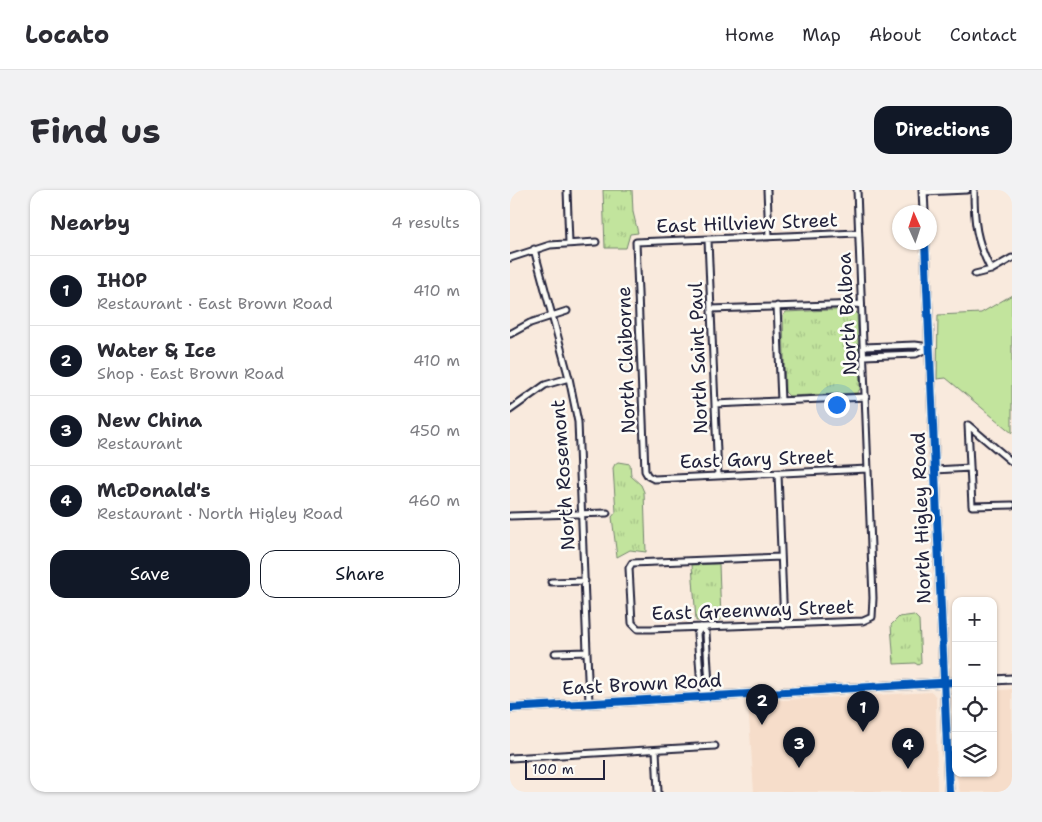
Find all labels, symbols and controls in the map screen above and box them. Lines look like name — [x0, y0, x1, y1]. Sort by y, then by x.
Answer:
text: Locato — [25, 19, 109, 51]
text: Home — [725, 23, 774, 47]
text: Map — [802, 23, 841, 47]
text: About — [869, 23, 922, 47]
text: Contact — [950, 23, 1017, 47]
button: Directions — [874, 106, 1012, 154]
text: Find us — [30, 107, 161, 154]
north arrow — [892, 205, 937, 250]
street label: East Hillview Street — [656, 207, 838, 239]
text: Nearby — [50, 209, 130, 237]
text: 4 results — [391, 212, 460, 233]
street label: North Balboa — [831, 252, 863, 376]
text: IHOP — [97, 268, 147, 293]
text: 1 — [62, 280, 70, 301]
text: 410 m — [413, 280, 460, 301]
street label: North Saint Paul — [683, 281, 713, 435]
street label: North Claiborne — [611, 286, 641, 434]
text: Restaurant · East Brown Road — [97, 293, 333, 314]
text: Water & Ice — [97, 338, 216, 363]
text: 2 — [60, 350, 72, 371]
text: 410 m — [413, 350, 460, 371]
text: Shop · East Brown Road — [97, 363, 284, 384]
your location — [824, 392, 850, 418]
street label: North Rosemont — [545, 399, 581, 551]
text: New China — [97, 408, 202, 433]
text: 3 — [60, 420, 72, 441]
text: 450 m — [409, 420, 460, 441]
street label: North Higley Road — [906, 432, 936, 604]
text: Restaurant — [97, 433, 183, 454]
street label: East Gary Street — [679, 444, 835, 474]
text: McDonald's — [97, 478, 210, 503]
text: 4 — [60, 490, 72, 511]
text: 460 m — [408, 490, 460, 511]
text: Restaurant · North Higley Road — [97, 503, 343, 524]
button: Save — [50, 550, 250, 598]
button: Share — [260, 550, 460, 598]
street label: East Greenway Street — [651, 594, 855, 626]
map controls — [952, 597, 997, 777]
button: + — [952, 597, 997, 642]
button: − — [952, 642, 997, 687]
street label: East Brown Road — [562, 667, 722, 701]
pin: 2 — [746, 684, 778, 725]
button: locate — [952, 687, 997, 732]
pin: 1 — [847, 691, 879, 732]
pin: 3 — [783, 727, 815, 768]
pin: 4 — [892, 728, 924, 769]
button: layers — [952, 732, 997, 777]
scale bar — [525, 757, 605, 780]
text: 100 m — [532, 760, 574, 778]

